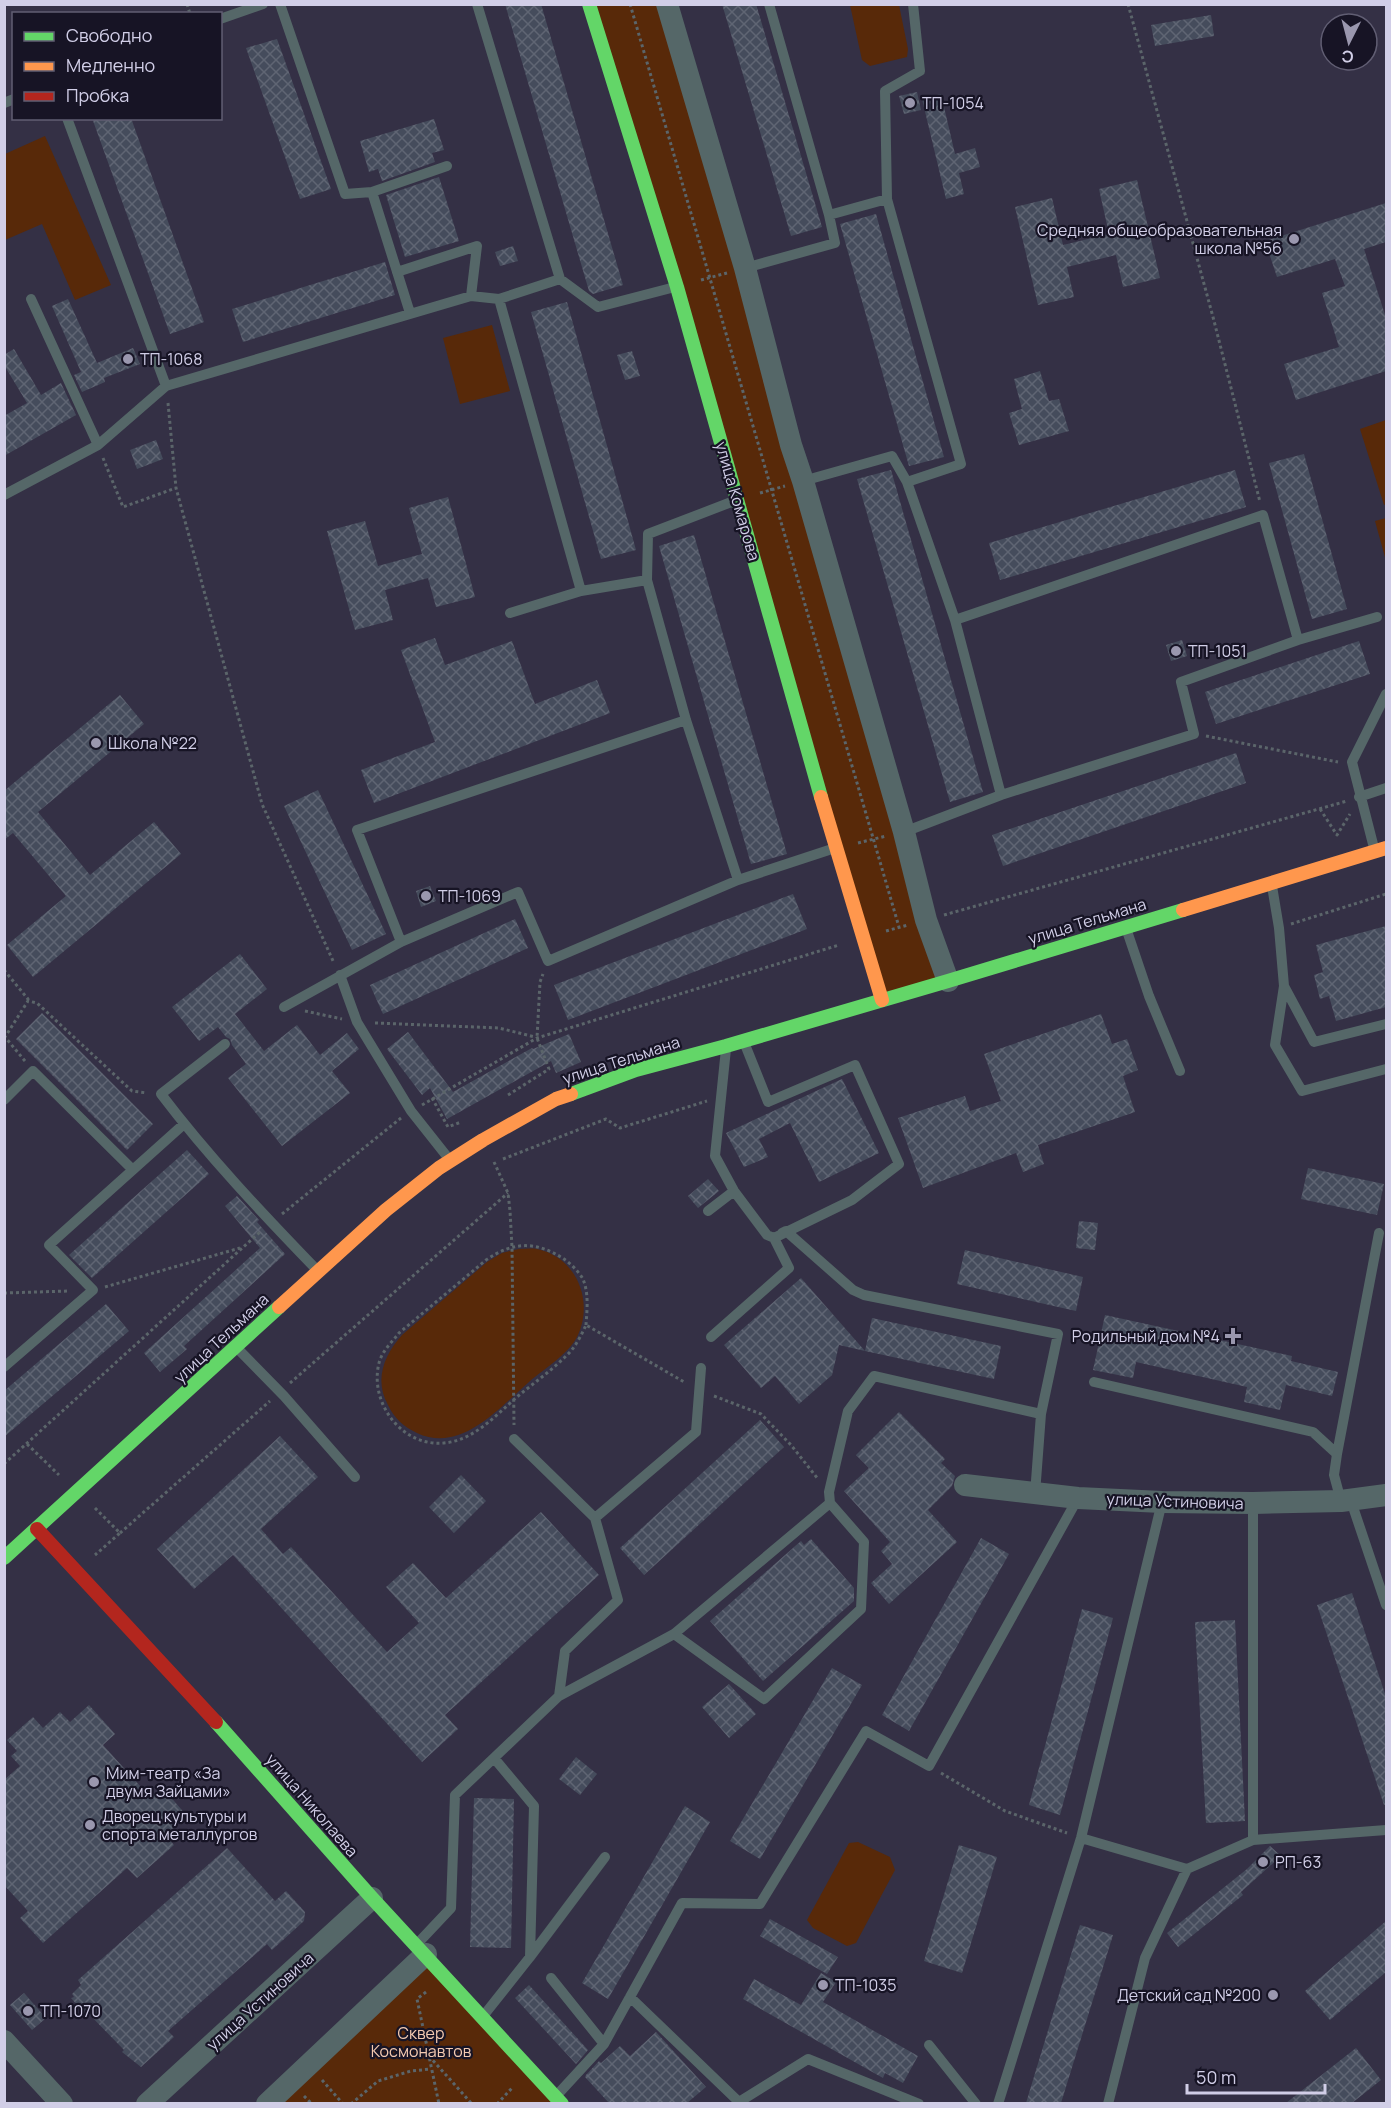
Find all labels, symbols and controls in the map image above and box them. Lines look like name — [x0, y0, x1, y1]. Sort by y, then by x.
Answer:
legend — [12, 12, 222, 120]
north arrow — [1319, 12, 1379, 72]
text: Свободно — [66, 23, 152, 47]
text: С — [1340, 45, 1354, 68]
text: Медленно — [66, 53, 155, 77]
text: Пробка — [66, 83, 129, 107]
place label: ТП-1054 — [922, 92, 984, 114]
marker: ТП-1054 — [903, 96, 917, 110]
place label: Средняя общеобразовательная школа №56 — [1037, 219, 1282, 259]
marker: Средняя общеобразовательная школа №56 — [1287, 232, 1301, 246]
place label: ТП-1068 — [140, 348, 203, 370]
marker: ТП-1068 — [121, 352, 135, 366]
street label: улица Комарова — [710, 439, 766, 563]
place label: ТП-1051 — [1188, 640, 1247, 662]
marker: ТП-1051 — [1169, 644, 1183, 658]
place label: Школа №22 — [108, 732, 197, 754]
marker: Школа №22 — [89, 736, 103, 750]
place label: ТП-1069 — [438, 885, 501, 907]
marker: ТП-1069 — [419, 889, 433, 903]
street label: улица Тельмана — [1025, 893, 1149, 949]
street label: улица Тельмана — [559, 1031, 683, 1089]
street label: улица Тельмана — [169, 1288, 273, 1388]
place label: Родильный дом №4 — [1072, 1325, 1220, 1347]
marker: Родильный дом №4 — [1224, 1327, 1242, 1345]
street label: улица Устиновича — [1106, 1488, 1244, 1514]
street label: улица Николаева — [261, 1748, 363, 1862]
place label: Мим-театр «За двумя Зайцами» — [106, 1762, 231, 1802]
marker: Мим-театр «За двумя Зайцами» — [87, 1775, 101, 1789]
place label: Дворец культуры и спорта металлургов — [102, 1805, 258, 1845]
marker: Дворец культуры и спорта металлургов — [83, 1818, 97, 1832]
place label: РП-63 — [1275, 1851, 1321, 1873]
marker: РП-63 — [1256, 1855, 1270, 1869]
street label: улица Устиновича — [202, 1947, 318, 2055]
place label: ТП-1035 — [835, 1974, 896, 1996]
marker: ТП-1035 — [816, 1978, 830, 1992]
place label: Детский сад №200 — [1117, 1984, 1261, 2006]
marker: Детский сад №200 — [1266, 1988, 1280, 2002]
place label: ТП-1070 — [40, 2000, 101, 2022]
marker: ТП-1070 — [21, 2004, 35, 2018]
park label: Сквер Космонавтов — [371, 2022, 472, 2062]
scale bar — [1187, 2057, 1325, 2095]
text: 50 m — [1196, 2065, 1236, 2089]

